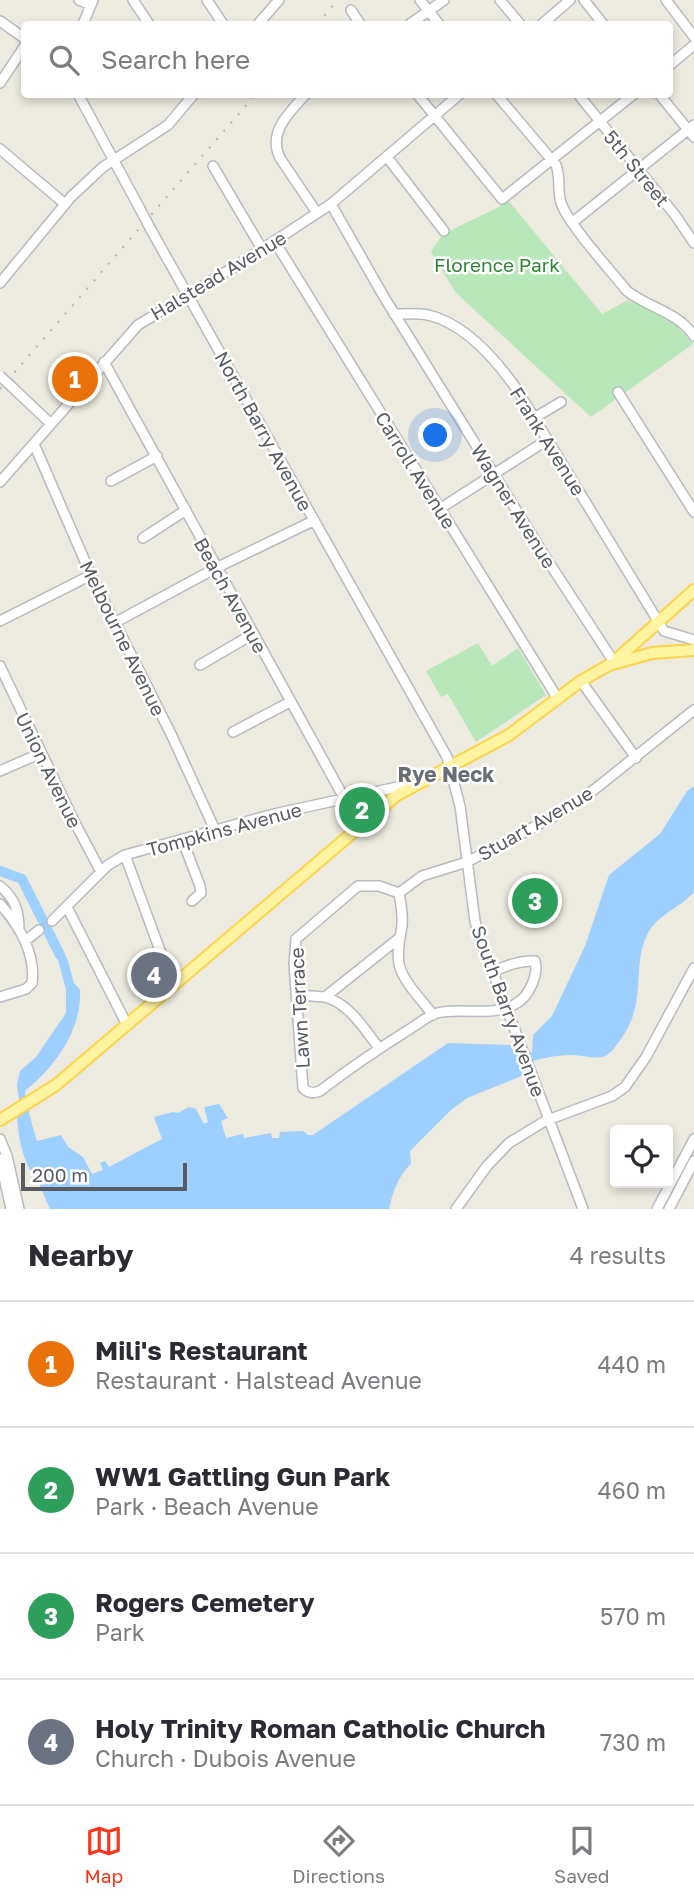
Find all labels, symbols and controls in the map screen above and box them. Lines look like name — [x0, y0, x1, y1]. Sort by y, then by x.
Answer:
search box — [21, 21, 673, 98]
icon: search — [45, 41, 83, 79]
text: Search here — [101, 44, 250, 75]
street label: 5th Street — [599, 125, 675, 211]
street label: Halstead Avenue — [146, 225, 290, 325]
park label: Florence Park — [434, 253, 560, 276]
street label: North Barry Avenue — [211, 347, 317, 515]
pin: 1 — [52, 353, 98, 405]
street label: Frank Avenue — [506, 383, 590, 499]
street label: Carroll Avenue — [371, 407, 461, 533]
your location — [418, 418, 452, 452]
street label: Wagner Avenue — [467, 440, 561, 572]
street label: Beach Avenue — [190, 533, 272, 657]
street label: Melbourne Avenue — [75, 557, 171, 719]
street label: Union Avenue — [11, 709, 87, 831]
district label: Rye Neck — [397, 761, 495, 787]
street label: Stuart Avenue — [473, 781, 597, 865]
pin: 2 — [339, 784, 385, 836]
street label: Tompkins Avenue — [144, 797, 304, 861]
pin: 3 — [512, 875, 558, 927]
street label: South Barry Avenue — [467, 922, 551, 1100]
street label: Lawn Terrace — [284, 947, 314, 1069]
pin: 4 — [131, 949, 177, 1001]
map controls — [610, 1125, 673, 1188]
button: locate — [610, 1125, 673, 1188]
scale bar — [21, 1160, 187, 1192]
text: 200 m — [32, 1163, 88, 1186]
text: Nearby — [28, 1237, 133, 1273]
text: 4 results — [570, 1241, 666, 1269]
text: Mili's Restaurant — [95, 1335, 308, 1366]
text: 1 — [45, 1350, 57, 1378]
text: 440 m — [598, 1350, 666, 1378]
text: Restaurant · Halstead Avenue — [95, 1366, 422, 1394]
text: WW1 Gattling Gun Park — [95, 1461, 390, 1492]
text: 2 — [44, 1476, 58, 1504]
text: 460 m — [598, 1476, 666, 1504]
text: Park · Beach Avenue — [95, 1492, 319, 1520]
text: Rogers Cemetery — [95, 1587, 315, 1618]
text: 3 — [44, 1602, 58, 1630]
text: 570 m — [600, 1602, 666, 1630]
text: Park — [95, 1618, 145, 1646]
text: Holy Trinity Roman Catholic Church — [95, 1713, 545, 1744]
text: 4 — [44, 1728, 58, 1756]
text: 730 m — [600, 1728, 666, 1756]
text: Church · Dubois Avenue — [95, 1744, 356, 1772]
tab: Map — [84, 1822, 123, 1887]
tab: Directions — [292, 1822, 385, 1887]
tab: Saved — [554, 1822, 610, 1887]

